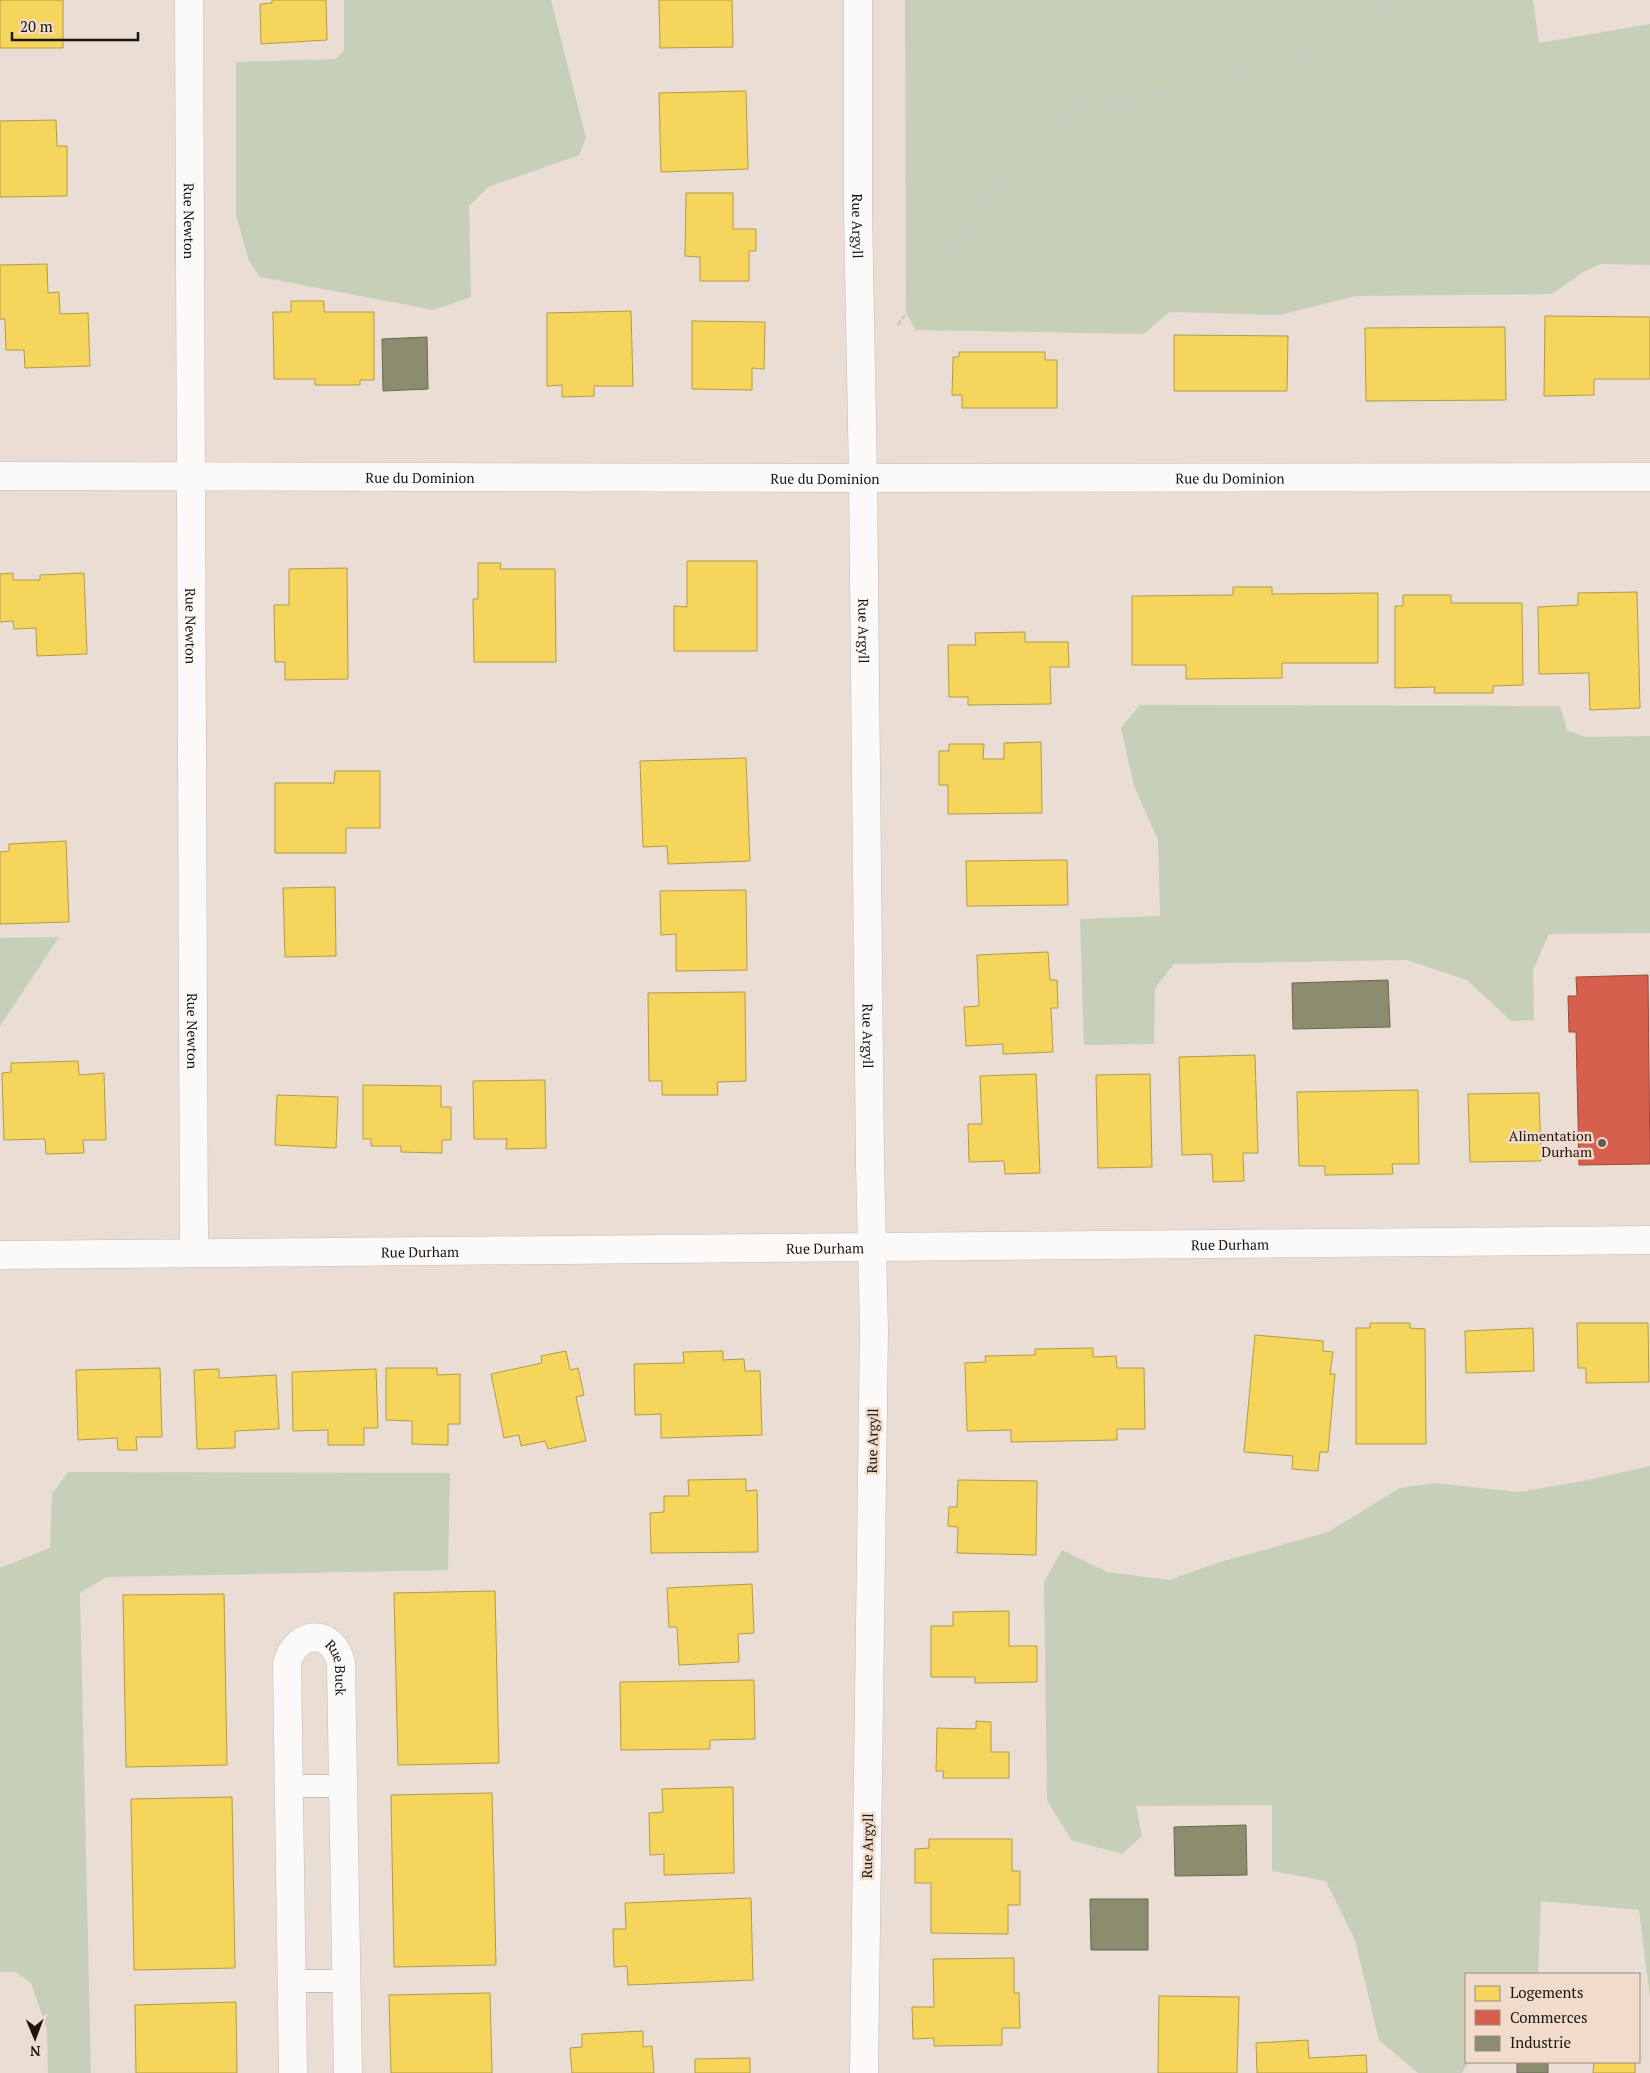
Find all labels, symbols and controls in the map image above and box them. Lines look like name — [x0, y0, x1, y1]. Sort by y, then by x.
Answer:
scale bar — [12, 10, 139, 42]
text: 20 m — [20, 16, 53, 36]
street label: Rue Newton — [180, 183, 200, 260]
street label: Rue Argyll — [848, 194, 868, 259]
street label: Rue du Dominion — [365, 467, 475, 487]
street label: Rue du Dominion — [770, 468, 880, 488]
street label: Rue du Dominion — [1175, 468, 1285, 487]
street label: Rue Newton — [182, 588, 201, 665]
street label: Rue Argyll — [855, 598, 874, 664]
street label: Rue Newton — [183, 993, 203, 1070]
street label: Rue Argyll — [859, 1003, 879, 1069]
place label: Alimentation Durham — [1509, 1126, 1593, 1161]
marker: Alimentation Durham — [1596, 1137, 1608, 1149]
street label: Rue Durham — [1191, 1234, 1269, 1254]
street label: Rue Durham — [786, 1238, 864, 1257]
street label: Rue Durham — [381, 1241, 459, 1261]
street label: Rue Argyll — [862, 1408, 882, 1474]
street label: Rue Buck — [322, 1635, 351, 1697]
street label: Rue Argyll — [857, 1813, 877, 1879]
legend — [1465, 1973, 1640, 2063]
text: Logements — [1510, 1982, 1583, 2002]
text: Commerces — [1510, 2007, 1588, 2027]
north arrow — [10, 2013, 60, 2063]
text: Industrie — [1510, 2032, 1571, 2052]
text: N — [29, 2042, 41, 2061]

